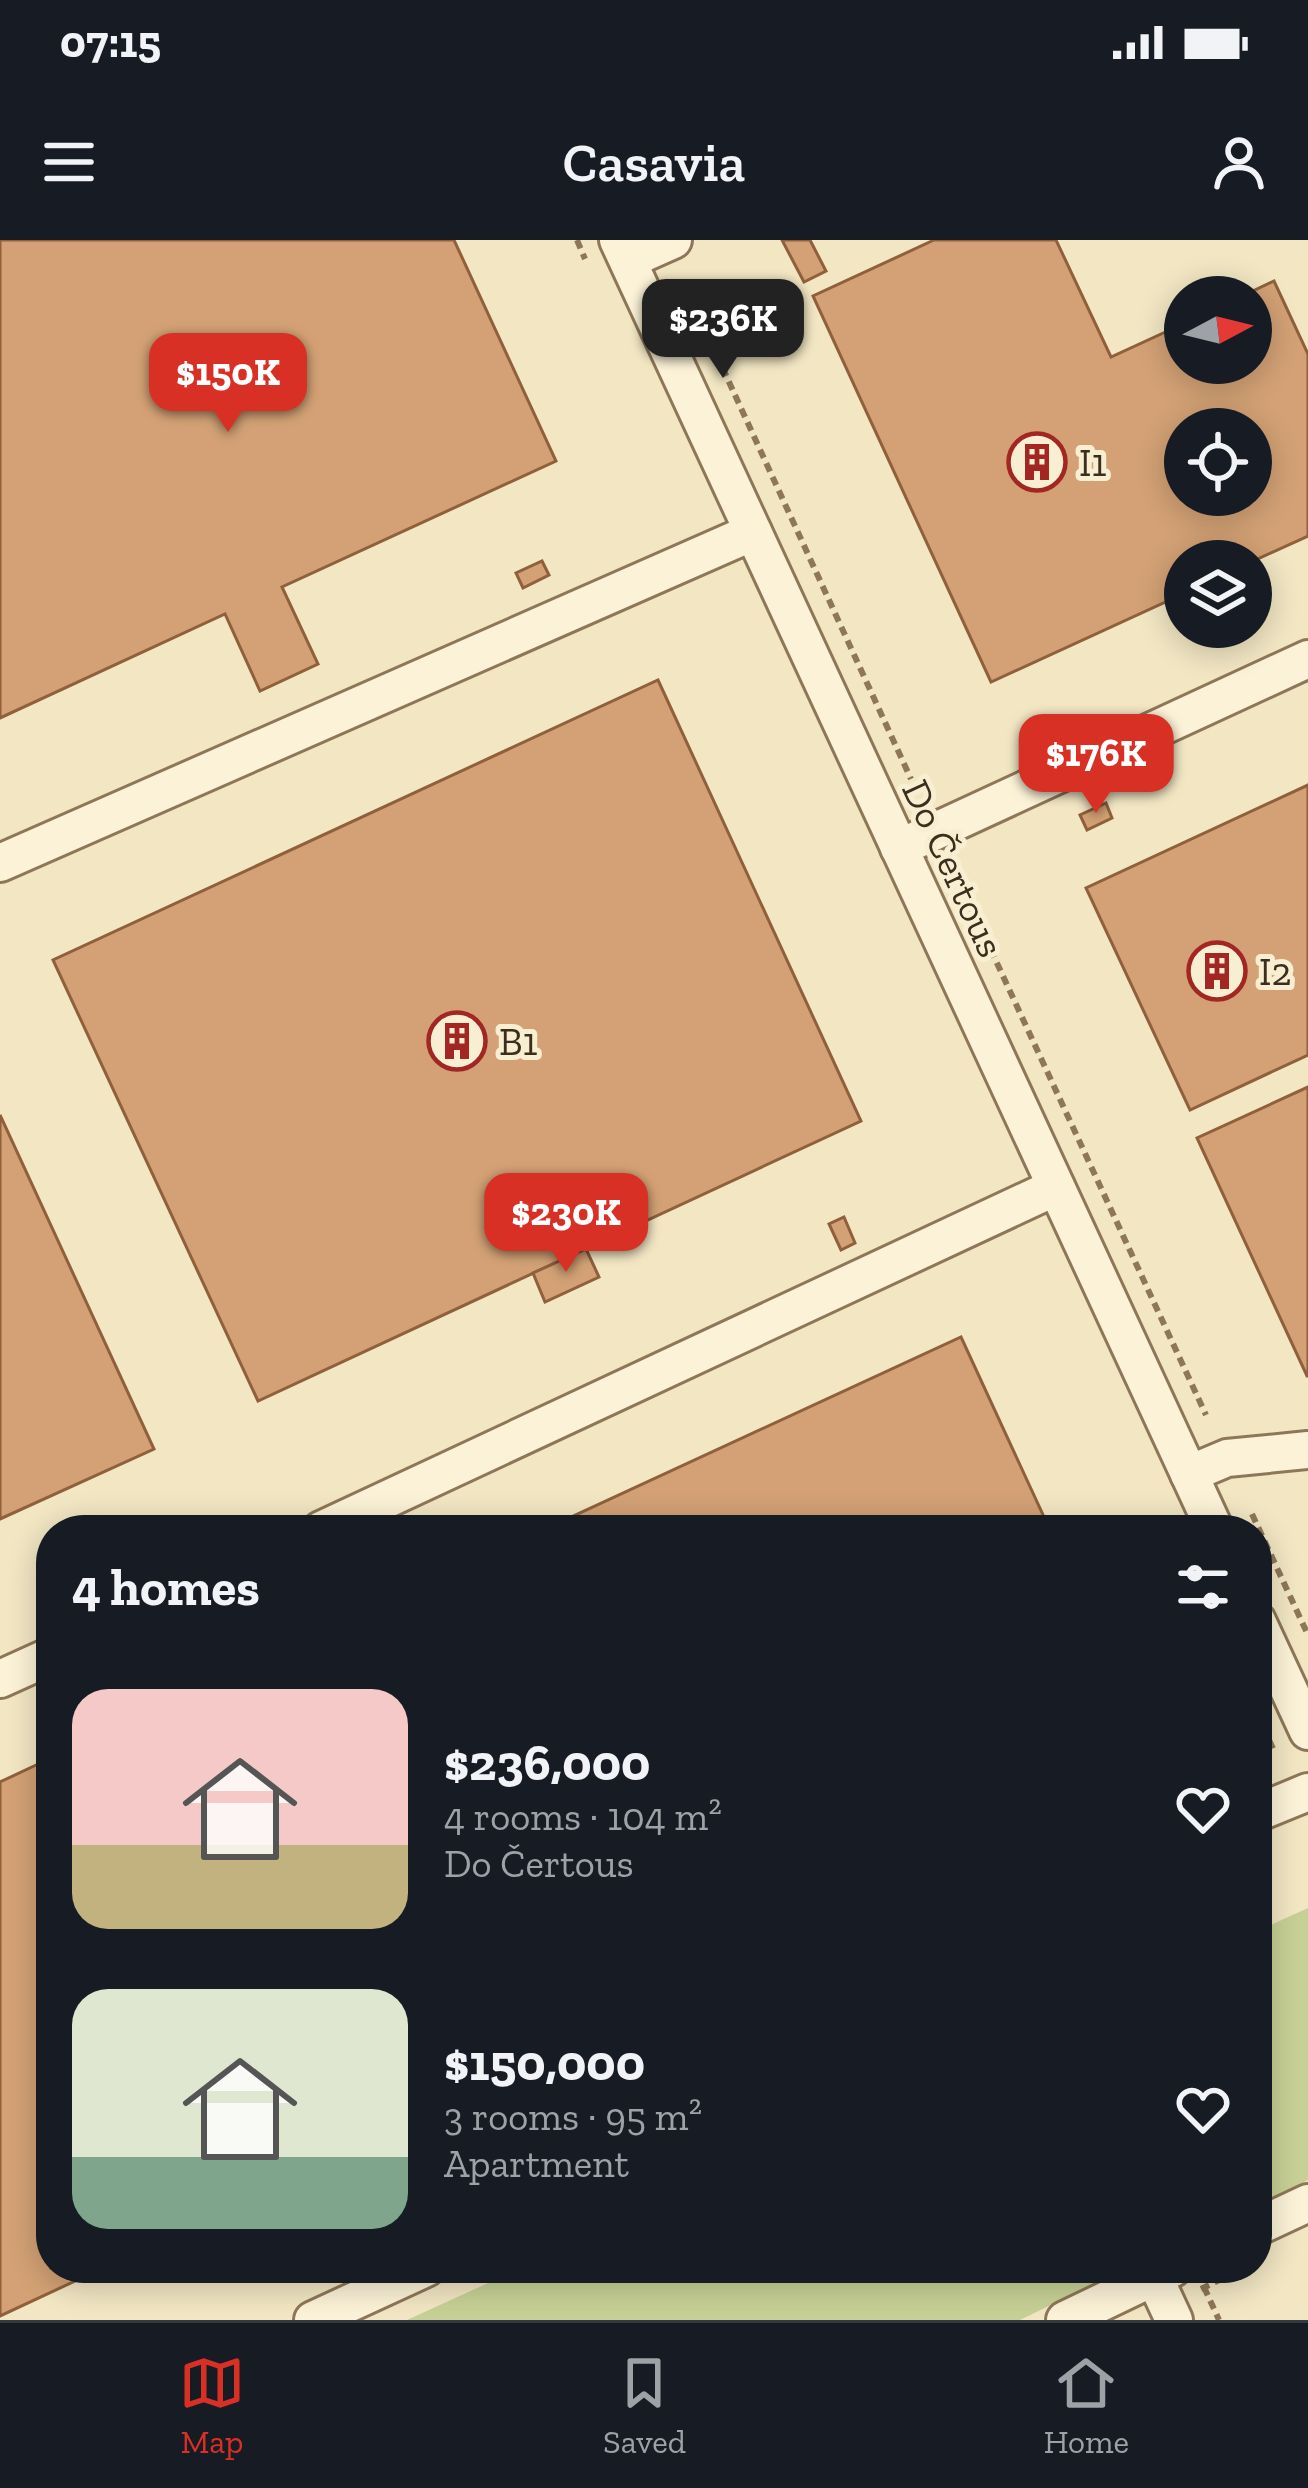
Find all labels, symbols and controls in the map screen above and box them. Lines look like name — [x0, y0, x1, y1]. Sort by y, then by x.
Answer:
text: 07:15 — [60, 15, 161, 69]
icon: menu — [36, 129, 102, 195]
icon: person — [1206, 129, 1272, 195]
text: Casavia — [563, 130, 745, 195]
north arrow — [1164, 276, 1272, 384]
map controls — [1164, 276, 1272, 648]
pin: $236K — [639, 279, 807, 381]
text: $236K — [669, 294, 777, 341]
pin: $150K — [144, 333, 312, 435]
text: $150K — [176, 348, 280, 395]
button: locate — [1164, 408, 1272, 516]
building icon: I1 — [1006, 431, 1068, 493]
place label: I1 — [1079, 439, 1107, 486]
button: layers — [1164, 540, 1272, 648]
pin: $176K — [1012, 714, 1180, 816]
text: $176K — [1046, 729, 1146, 776]
street label: Do Čertous — [892, 772, 1015, 964]
building icon: I2 — [1186, 940, 1248, 1002]
place label: I2 — [1259, 948, 1292, 995]
building icon: B1 — [426, 1010, 488, 1072]
place label: B1 — [499, 1018, 538, 1065]
pin: $230K — [482, 1173, 650, 1275]
text: $230K — [511, 1188, 621, 1235]
icon: filters — [1170, 1554, 1236, 1620]
text: 4 homes — [72, 1557, 260, 1618]
text: $236,000 — [444, 1732, 650, 1793]
icon: home — [168, 1737, 312, 1881]
icon: heart — [1170, 1776, 1236, 1842]
text: 4 rooms · 104 m² — [444, 1793, 722, 1840]
text: Do Čertous — [444, 1840, 634, 1887]
text: $150,000 — [444, 2032, 645, 2093]
icon: home — [168, 2037, 312, 2181]
icon: heart — [1170, 2076, 1236, 2142]
text: 3 rooms · 95 m² — [444, 2093, 702, 2140]
text: Apartment — [444, 2140, 629, 2187]
tab: Map — [179, 2350, 245, 2461]
tab: Saved — [603, 2350, 686, 2461]
tab: Home — [1044, 2350, 1129, 2461]

